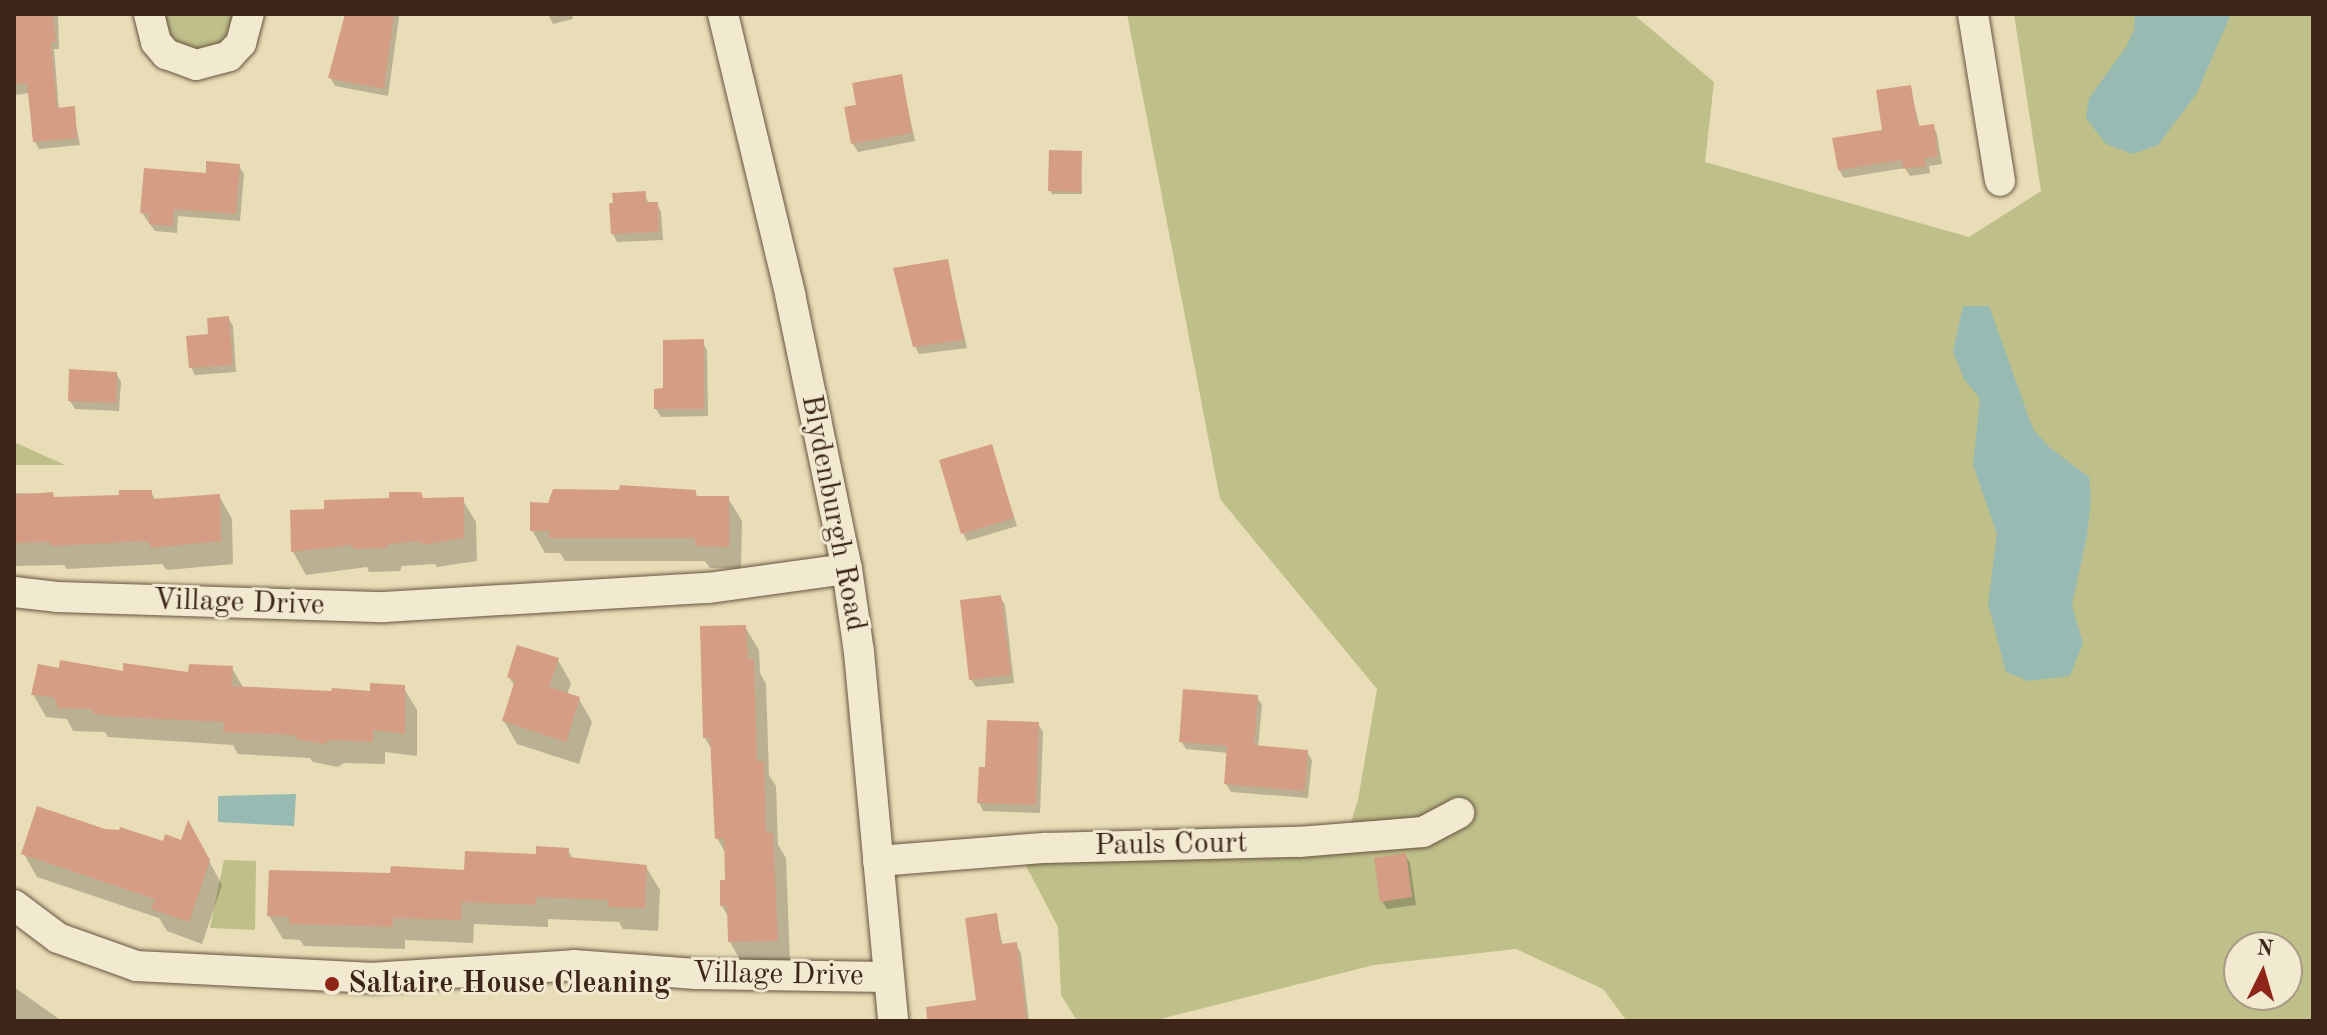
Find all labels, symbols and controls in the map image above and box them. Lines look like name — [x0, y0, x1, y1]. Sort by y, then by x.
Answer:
street label: Blydenburgh Road — [792, 392, 874, 634]
street label: Village Drive — [153, 582, 325, 624]
street label: Pauls Court — [1094, 826, 1248, 864]
north arrow — [2223, 931, 2303, 1011]
text: N — [2256, 937, 2274, 961]
street label: Village Drive — [692, 956, 864, 994]
place label: Saltaire House Cleaning — [348, 966, 671, 1002]
marker: Saltaire House Cleaning — [323, 975, 341, 993]

